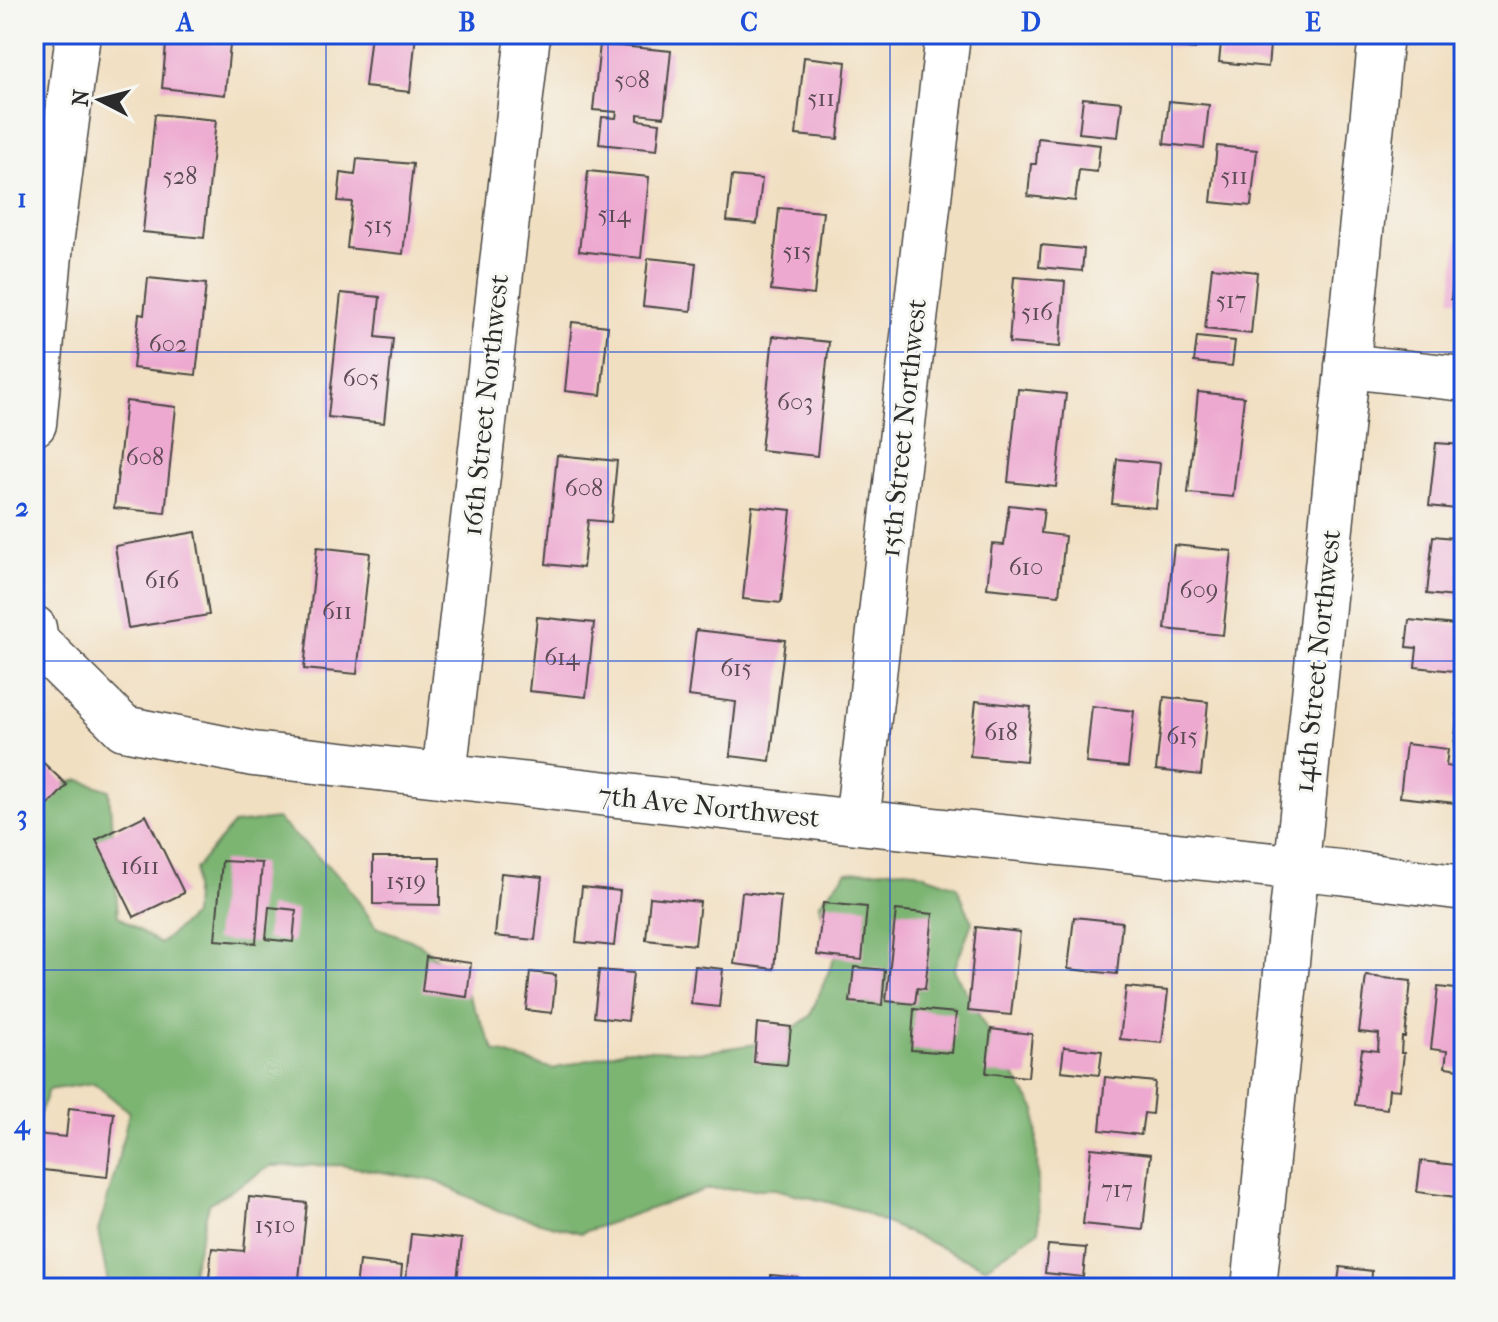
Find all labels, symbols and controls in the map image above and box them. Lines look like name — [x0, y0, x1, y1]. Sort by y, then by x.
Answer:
text: A — [175, 7, 195, 38]
text: B — [459, 7, 476, 38]
text: C — [740, 7, 758, 38]
text: D — [1021, 7, 1041, 38]
text: E — [1305, 7, 1321, 38]
north arrow — [60, 60, 140, 140]
house number: 508 — [614, 66, 650, 94]
house number: 511 — [807, 84, 835, 112]
text: N — [67, 88, 95, 108]
house number: 528 — [163, 162, 197, 190]
house number: 511 — [1220, 162, 1248, 190]
text: 1 — [17, 183, 27, 214]
house number: 514 — [597, 200, 631, 228]
house number: 515 — [363, 211, 393, 239]
house number: 515 — [782, 237, 812, 265]
street label: 16th Street Northwest — [455, 272, 515, 538]
house number: 517 — [1216, 286, 1246, 314]
street label: 15th Street Northwest — [873, 297, 933, 559]
house number: 516 — [1021, 298, 1054, 326]
house number: 602 — [149, 330, 187, 358]
house number: 605 — [343, 364, 379, 392]
house number: 603 — [777, 388, 813, 416]
house number: 608 — [126, 443, 164, 471]
house number: 608 — [565, 474, 603, 502]
text: 2 — [15, 492, 29, 523]
street label: 14th Street Northwest — [1287, 528, 1347, 794]
house number: 610 — [1009, 553, 1043, 581]
house number: 616 — [145, 566, 180, 594]
house number: 609 — [1180, 576, 1218, 604]
house number: 611 — [322, 597, 352, 625]
house number: 614 — [544, 643, 581, 671]
house number: 615 — [720, 654, 752, 682]
house number: 618 — [984, 718, 1018, 746]
house number: 615 — [1166, 722, 1198, 750]
street label: 7th Ave Northwest — [597, 778, 821, 834]
text: 3 — [17, 800, 27, 831]
house number: 1611 — [121, 852, 159, 880]
house number: 1519 — [386, 867, 426, 895]
text: 4 — [13, 1109, 31, 1141]
house number: 717 — [1101, 1175, 1133, 1203]
house number: 1510 — [255, 1211, 295, 1239]

